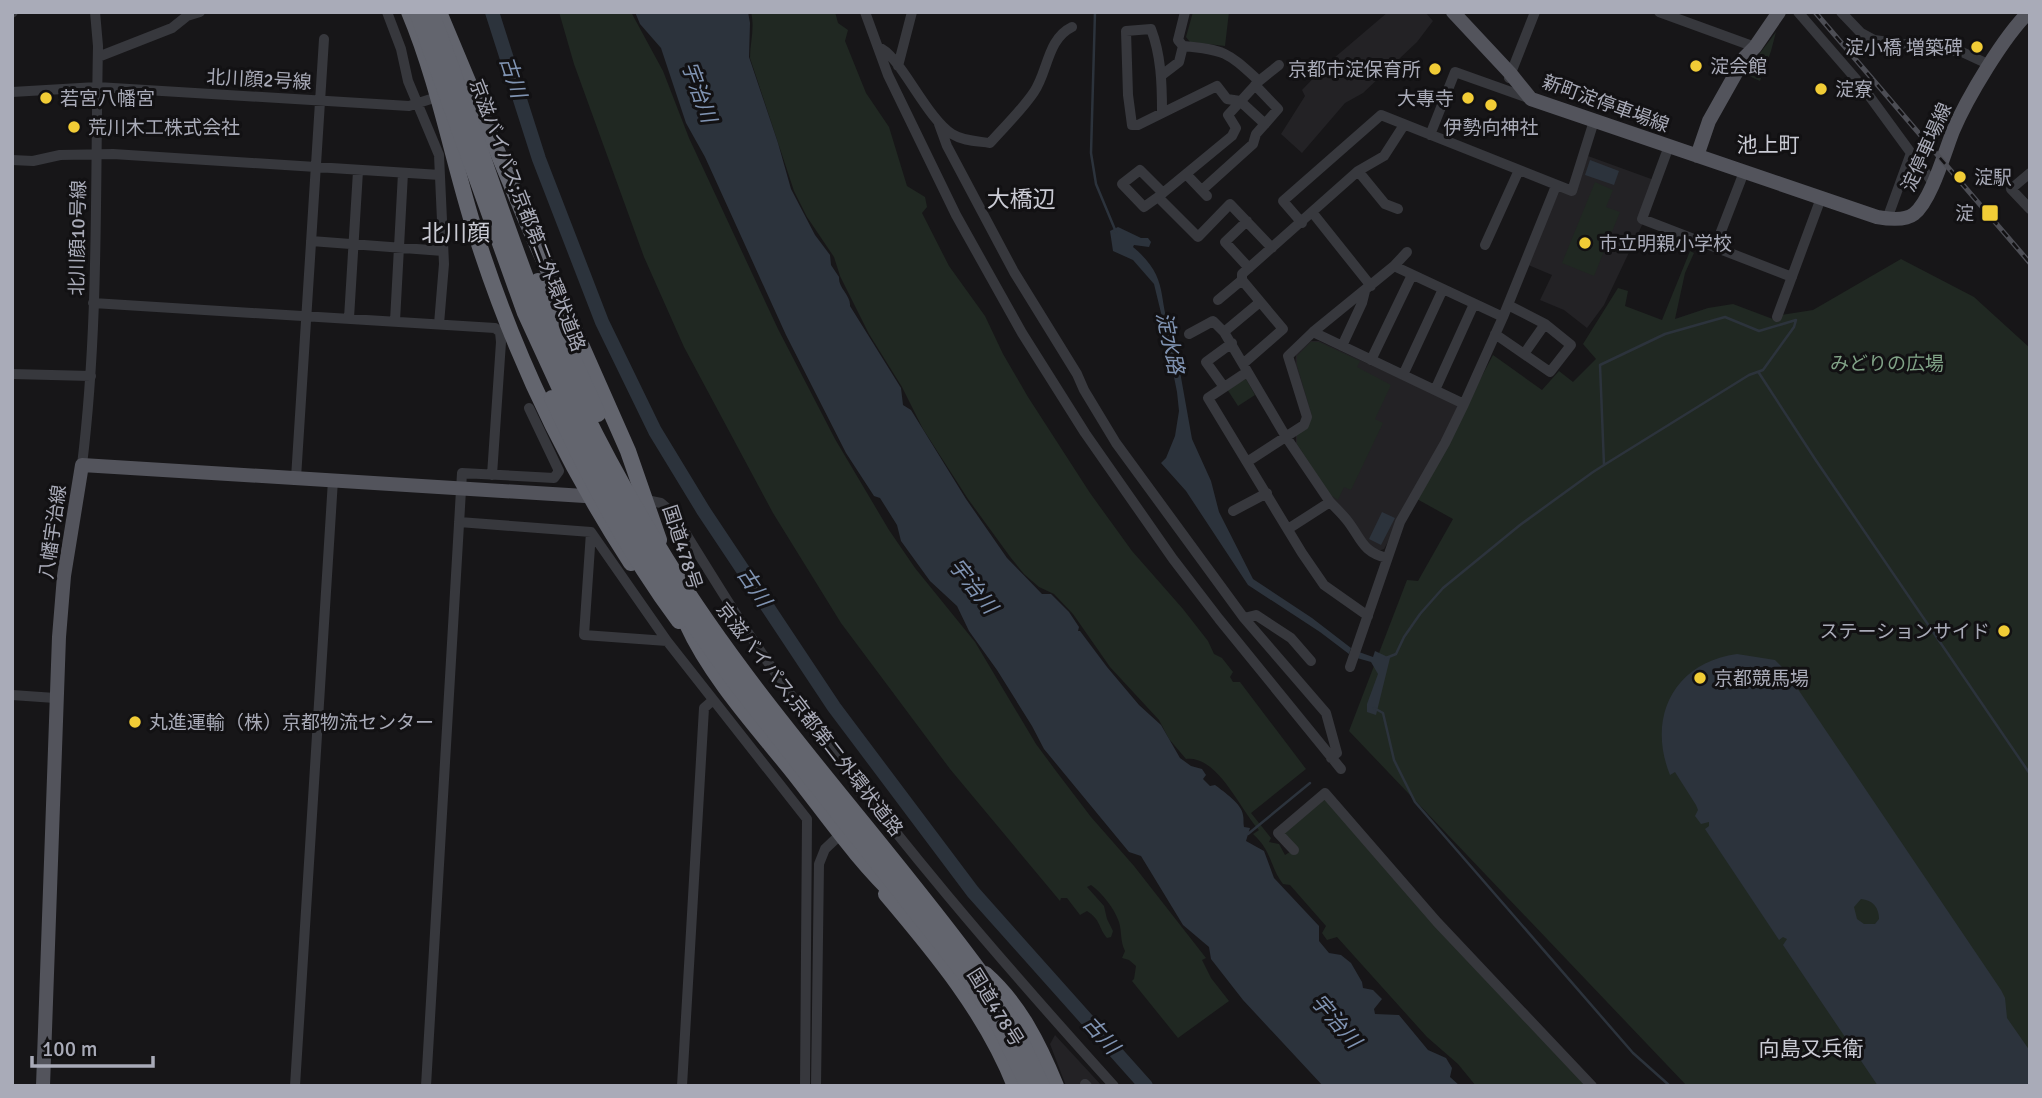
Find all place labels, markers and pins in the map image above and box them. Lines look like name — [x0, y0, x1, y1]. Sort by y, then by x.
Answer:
place label: 淀小橋 増築碑 — [1845, 36, 1963, 60]
marker: 淀小橋 増築碑 — [1969, 39, 1985, 55]
place label: 淀会館 — [1710, 55, 1767, 79]
place label: 京都市淀保育所 — [1288, 58, 1421, 82]
marker: 淀会館 — [1688, 58, 1704, 74]
marker: 京都市淀保育所 — [1427, 61, 1443, 77]
place label: 淀寮 — [1835, 78, 1873, 102]
marker: 淀寮 — [1813, 81, 1829, 97]
place label: 若宮八幡宮 — [60, 87, 155, 111]
place label: 大專寺 — [1397, 87, 1454, 111]
marker: 若宮八幡宮 — [38, 90, 54, 106]
marker: 大專寺 — [1460, 90, 1476, 106]
marker: 伊勢向神社 — [1483, 97, 1499, 113]
place label: 荒川木工株式会社 — [88, 116, 240, 140]
place label: 伊勢向神社 — [1443, 116, 1539, 140]
marker: 荒川木工株式会社 — [66, 119, 82, 135]
place label: 淀駅 — [1974, 166, 2012, 190]
marker: 淀駅 — [1952, 169, 1968, 185]
place label: 淀 — [1955, 202, 1974, 226]
marker: 淀 — [1980, 203, 2000, 223]
place label: 市立明親小学校 — [1599, 232, 1732, 256]
marker: 市立明親小学校 — [1577, 235, 1593, 251]
place label: ステーションサイド — [1819, 620, 1990, 644]
marker: ステーションサイド — [1996, 623, 2012, 639]
place label: 京都競馬場 — [1714, 667, 1809, 691]
marker: 京都競馬場 — [1692, 670, 1708, 686]
place label: 丸進運輸（株）京都物流センター — [149, 711, 434, 735]
marker: 丸進運輸（株）京都物流センター — [127, 714, 143, 730]

